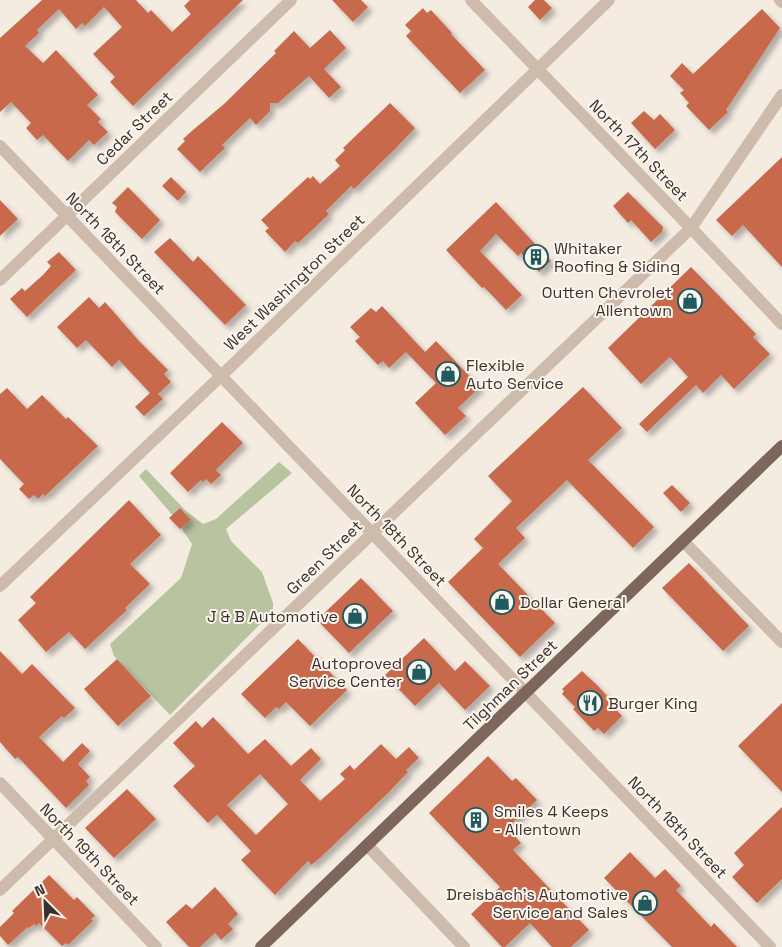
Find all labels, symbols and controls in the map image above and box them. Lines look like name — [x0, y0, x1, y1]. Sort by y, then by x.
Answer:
street label: Cedar Street — [92, 87, 177, 170]
street label: North 17th Street — [585, 95, 693, 206]
street label: North 18th Street — [61, 188, 170, 299]
street label: West Washington Street — [219, 210, 369, 355]
place label: Whitaker Roofing & Siding — [554, 238, 680, 277]
building icon: Whitaker Roofing & Siding — [523, 244, 549, 270]
place label: Outten Chevrolet Allentown — [542, 282, 672, 321]
shop icon: Outten Chevrolet Allentown — [677, 288, 703, 314]
place label: Flexible Auto Service — [466, 355, 564, 394]
shop icon: Flexible Auto Service — [435, 361, 461, 387]
street label: North 18th Street — [342, 480, 451, 591]
street label: Green Street — [282, 516, 367, 599]
shop icon: Dollar General — [489, 589, 515, 615]
place label: Dollar General — [520, 592, 626, 613]
shop icon: J & B Automotive — [342, 603, 368, 629]
place label: J & B Automotive — [207, 606, 338, 627]
street label: Tilghman Street — [459, 635, 562, 736]
place label: Autoproved Service Center — [289, 653, 402, 692]
shop icon: Autoproved Service Center — [406, 659, 432, 685]
restaurant icon: Burger King — [577, 690, 603, 716]
place label: Burger King — [608, 693, 698, 714]
street label: North 18th Street — [623, 772, 732, 883]
street label: North 19th Street — [36, 799, 144, 909]
place label: Smiles 4 Keeps - Allentown — [494, 801, 609, 840]
building icon: Smiles 4 Keeps - Allentown — [463, 807, 489, 833]
north arrow — [20, 877, 70, 927]
place label: Dreisbach's Automotive Service and Sales — [446, 884, 628, 923]
shop icon: Dreisbach's Automotive Service and Sales — [632, 890, 658, 916]

